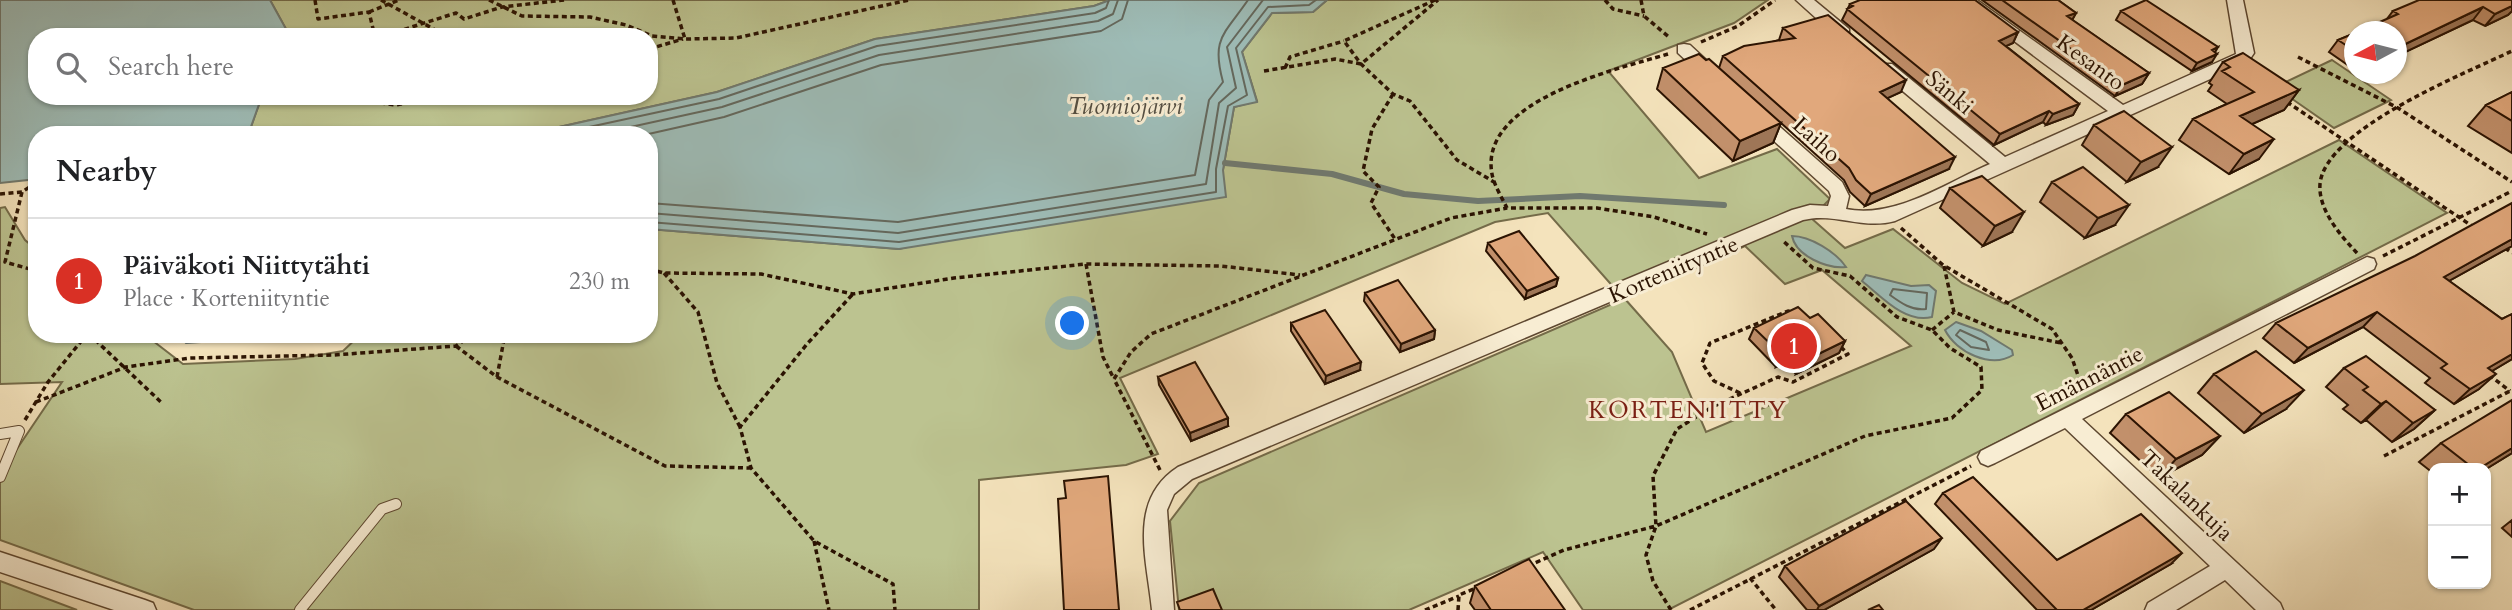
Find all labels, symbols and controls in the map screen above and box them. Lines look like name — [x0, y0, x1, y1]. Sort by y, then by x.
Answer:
north arrow — [2344, 21, 2407, 84]
street label: Kesanto — [2050, 27, 2131, 98]
search box — [28, 28, 658, 105]
icon: search — [52, 48, 90, 86]
text: Search here — [108, 49, 234, 84]
street label: Sänki — [1919, 63, 1980, 121]
water label: Tuomiojärvi — [1067, 90, 1183, 123]
street label: Laiho — [1786, 109, 1848, 169]
text: Nearby — [56, 151, 157, 192]
street label: Korteniityntie — [1603, 228, 1743, 311]
text: Päiväkoti Niittytähti — [123, 248, 370, 283]
text: 1 — [73, 266, 85, 297]
text: 230 m — [569, 266, 630, 297]
text: Place · Korteniityntie — [123, 283, 330, 314]
your location — [1055, 306, 1089, 340]
pin: 1 — [1771, 320, 1817, 372]
street label: Emännäntie — [2030, 338, 2149, 419]
district label: KORTENIITTY — [1588, 394, 1788, 427]
street label: Takalankuja — [2133, 443, 2240, 548]
map controls — [2428, 463, 2491, 589]
button: + — [2428, 463, 2491, 526]
button: − — [2428, 526, 2491, 589]

